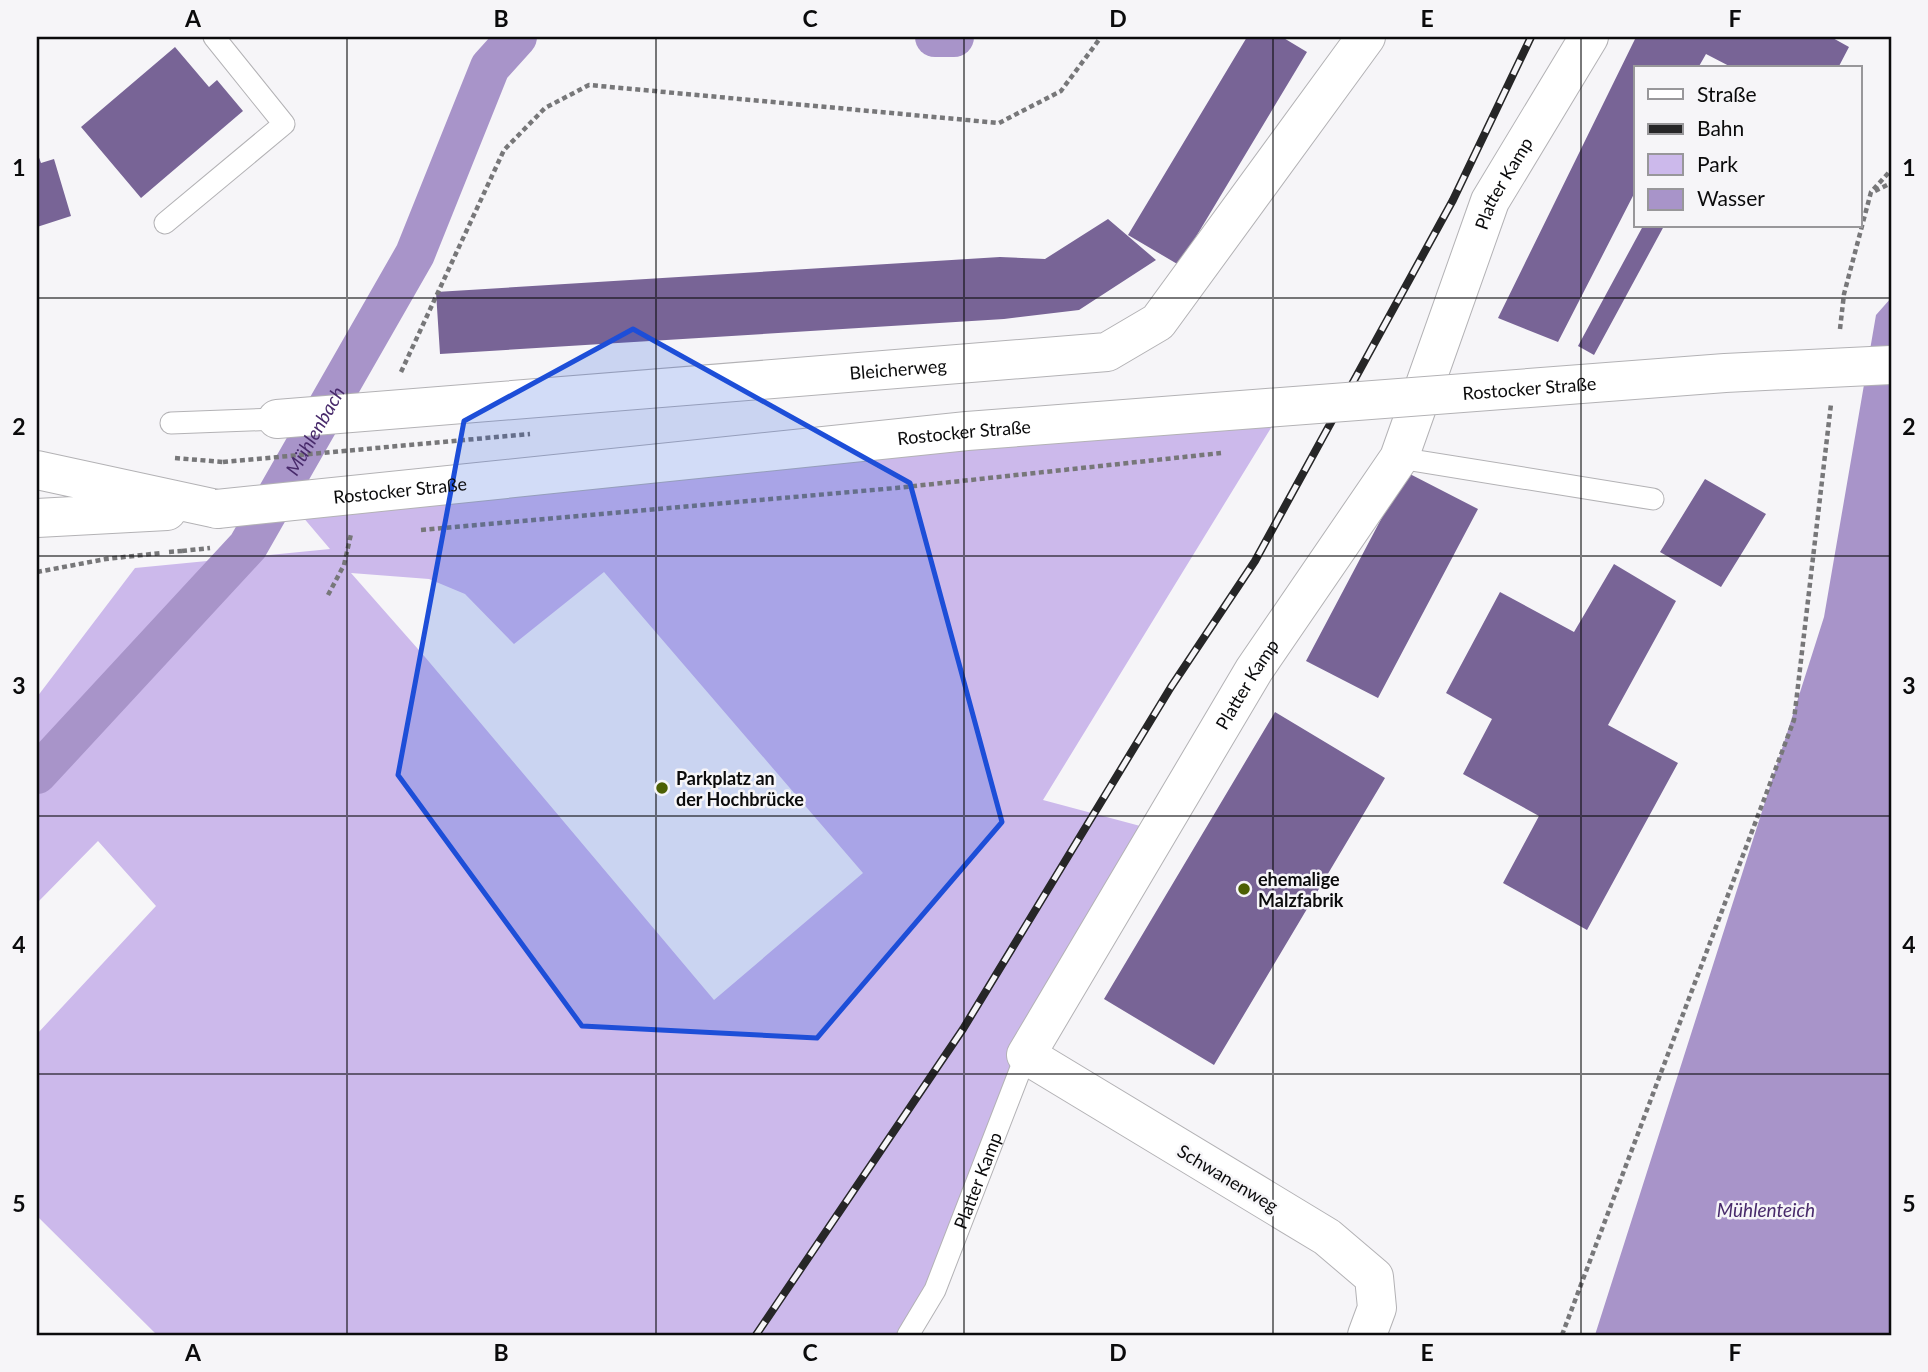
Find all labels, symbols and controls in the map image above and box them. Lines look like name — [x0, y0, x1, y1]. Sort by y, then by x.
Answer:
text: A — [184, 4, 202, 32]
text: B — [493, 4, 509, 32]
text: C — [802, 4, 818, 32]
text: D — [1109, 4, 1127, 32]
text: E — [1420, 4, 1434, 32]
text: F — [1728, 4, 1742, 32]
legend — [1634, 66, 1862, 228]
text: Straße — [1697, 81, 1757, 106]
text: Bahn — [1697, 115, 1744, 140]
street label: Platter Kamp — [1470, 133, 1537, 232]
text: Park — [1697, 151, 1738, 176]
text: 1 — [12, 153, 26, 181]
text: 1 — [1902, 153, 1916, 181]
text: Wasser — [1697, 185, 1765, 210]
street label: Bleicherweg — [849, 354, 947, 384]
street label: Rostocker Straße — [1462, 372, 1597, 404]
water label: Mühlenbach — [280, 382, 349, 479]
text: 2 — [12, 412, 26, 440]
text: 2 — [1902, 412, 1916, 440]
street label: Rostocker Straße — [896, 415, 1032, 449]
street label: Rostocker Straße — [332, 472, 468, 508]
street label: Platter Kamp — [1210, 635, 1283, 733]
text: 3 — [12, 671, 26, 699]
text: 3 — [1902, 671, 1916, 699]
place label: Parkplatz an der Hochbrücke — [676, 767, 804, 810]
marker: Parkplatz an der Hochbrücke — [654, 780, 670, 796]
place label: ehemalige Malzfabrik — [1258, 868, 1344, 911]
marker: ehemalige Malzfabrik — [1236, 881, 1252, 897]
text: 4 — [12, 930, 26, 958]
text: 4 — [1902, 930, 1916, 958]
street label: Platter Kamp — [949, 1129, 1006, 1232]
street label: Schwanenweg — [1174, 1139, 1282, 1217]
text: 5 — [12, 1189, 26, 1217]
text: 5 — [1902, 1189, 1916, 1217]
water label: Mühlenteich — [1717, 1198, 1815, 1221]
text: A — [184, 1338, 202, 1366]
text: B — [493, 1338, 509, 1366]
text: C — [802, 1338, 818, 1366]
text: D — [1109, 1338, 1127, 1366]
text: E — [1420, 1338, 1434, 1366]
text: F — [1728, 1338, 1742, 1366]

